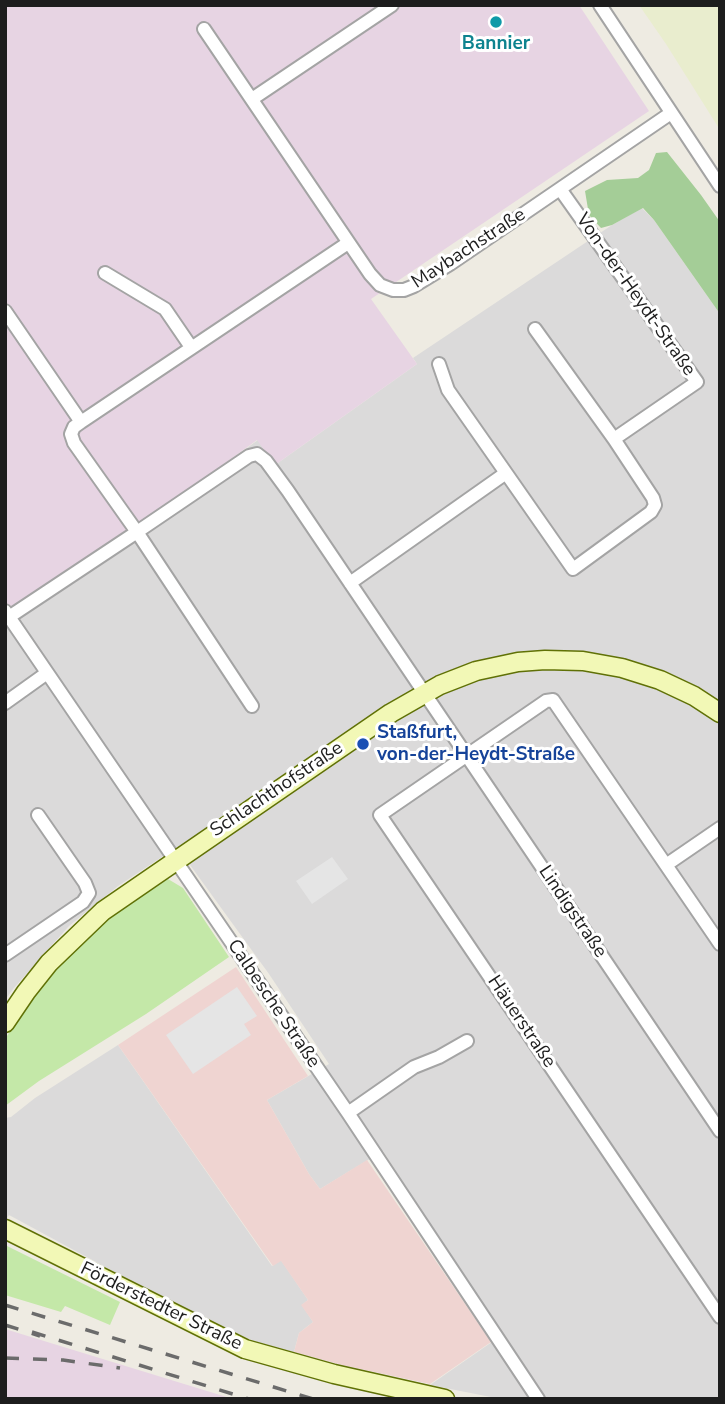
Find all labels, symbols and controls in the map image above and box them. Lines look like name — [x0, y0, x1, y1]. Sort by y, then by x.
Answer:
marker: Bannier — [488, 14, 504, 30]
place label: Bannier — [462, 33, 530, 55]
street label: Maybachstraße — [408, 204, 530, 294]
street label: Von-der-Heydt-Straße — [570, 209, 700, 381]
place label: Staßfurt, von-der-Heydt-Straße — [377, 722, 575, 766]
marker: Staßfurt, von-der-Heydt-Straße — [355, 736, 371, 752]
street label: Schlachthofstraße — [206, 737, 348, 843]
street label: Lindigstraße — [533, 862, 611, 962]
street label: Calbesche Straße — [222, 935, 324, 1073]
street label: Häuerstraße — [482, 972, 560, 1072]
street label: Förderstedter Straße — [76, 1258, 246, 1356]

